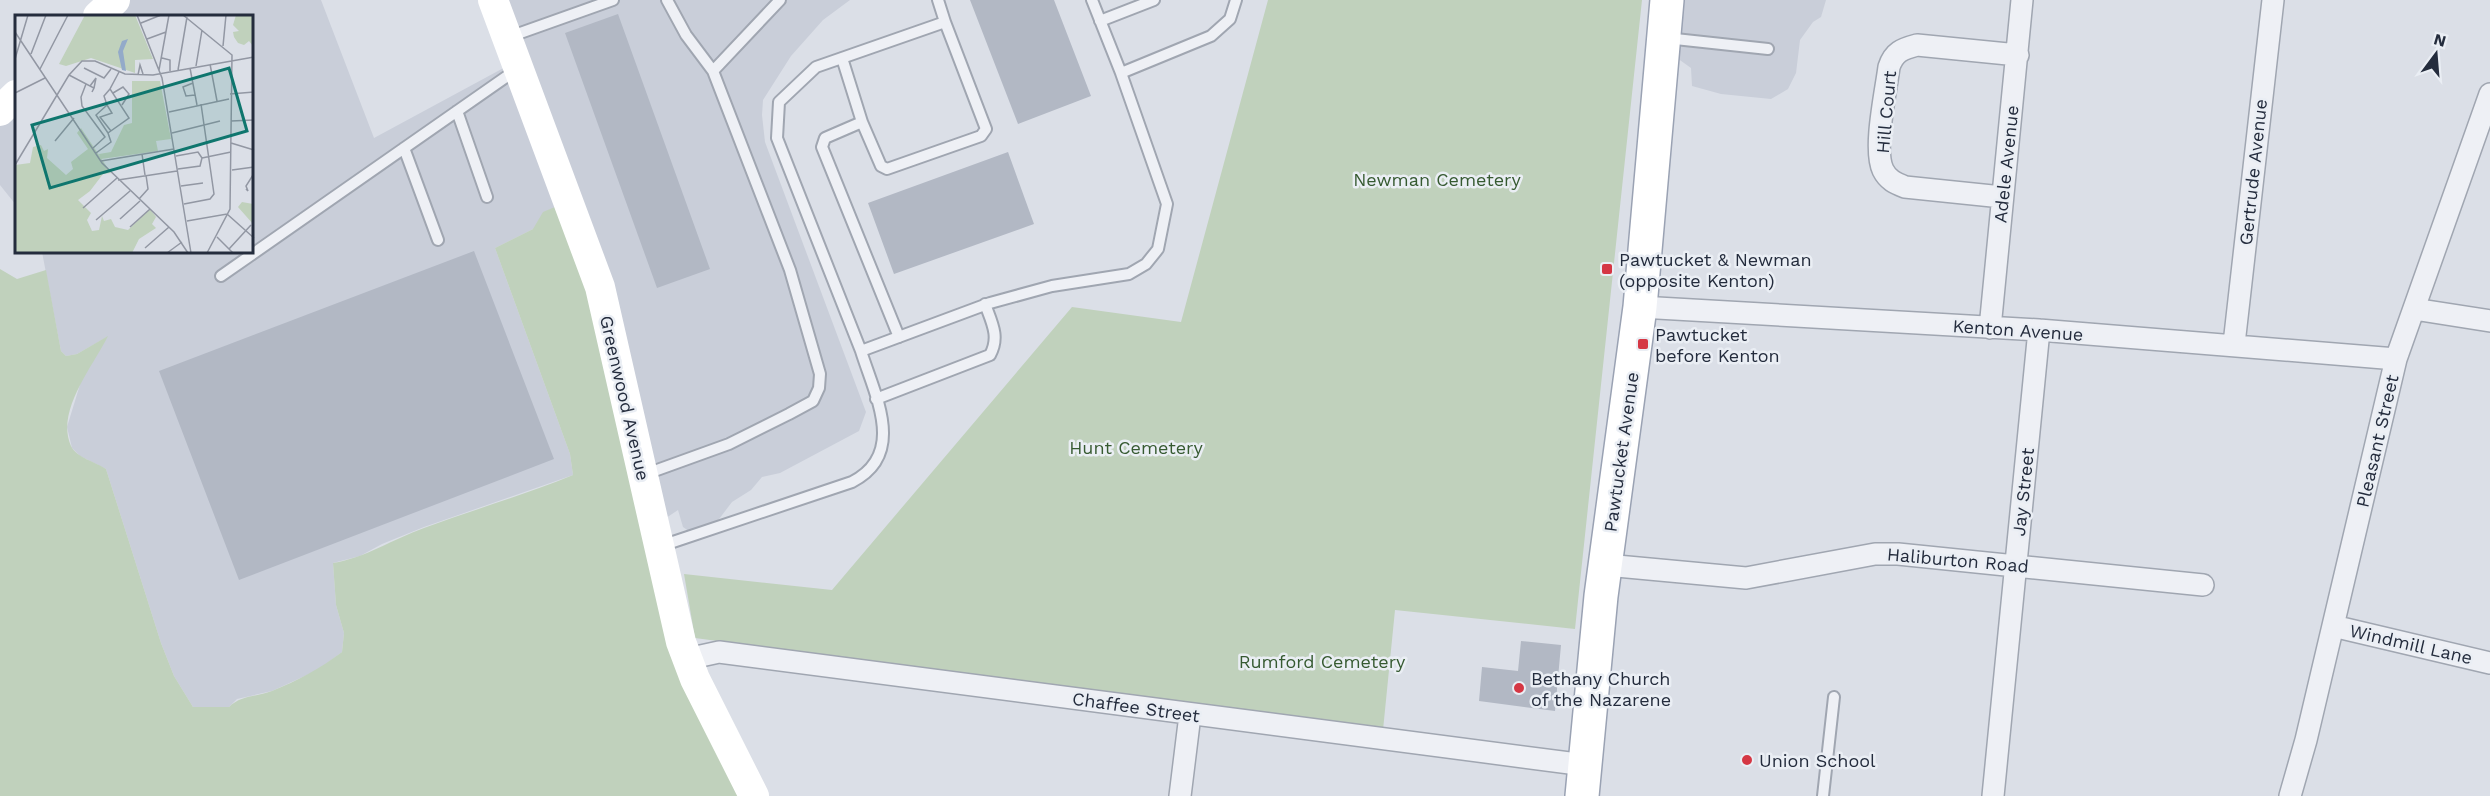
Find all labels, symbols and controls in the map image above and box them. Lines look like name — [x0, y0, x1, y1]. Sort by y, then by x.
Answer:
inset map — [15, 15, 254, 254]
north arrow — [2406, 24, 2466, 84]
text: N — [2432, 29, 2448, 51]
street label: Hill Court — [1872, 69, 1900, 154]
street label: Gertrude Avenue — [2235, 98, 2271, 246]
street label: Adele Avenue — [1989, 104, 2023, 224]
park label: Newman Cemetery — [1353, 169, 1521, 190]
place label: Pawtucket & Newman (opposite Kenton) — [1619, 249, 1812, 291]
marker: Pawtucket & Newman (opposite Kenton) — [1600, 262, 1614, 276]
street label: Greenwood Avenue — [596, 314, 654, 482]
street label: Kenton Avenue — [1952, 315, 2084, 345]
place label: Pawtucket before Kenton — [1655, 324, 1780, 366]
marker: Pawtucket before Kenton — [1636, 337, 1650, 351]
street label: Pawtucket Avenue — [1599, 371, 1643, 533]
street label: Pleasant Street — [2352, 372, 2403, 509]
park label: Hunt Cemetery — [1069, 437, 1203, 458]
street label: Jay Street — [2008, 446, 2038, 537]
street label: Haliburton Road — [1886, 543, 2030, 577]
street label: Windmill Lane — [2348, 620, 2474, 668]
park label: Rumford Cemetery — [1239, 651, 1406, 672]
place label: Bethany Church of the Nazarene — [1531, 668, 1671, 710]
marker: Bethany Church of the Nazarene — [1512, 681, 1526, 695]
street label: Chaffee Street — [1071, 688, 1202, 726]
place label: Union School — [1759, 750, 1876, 771]
marker: Union School — [1740, 753, 1754, 767]

